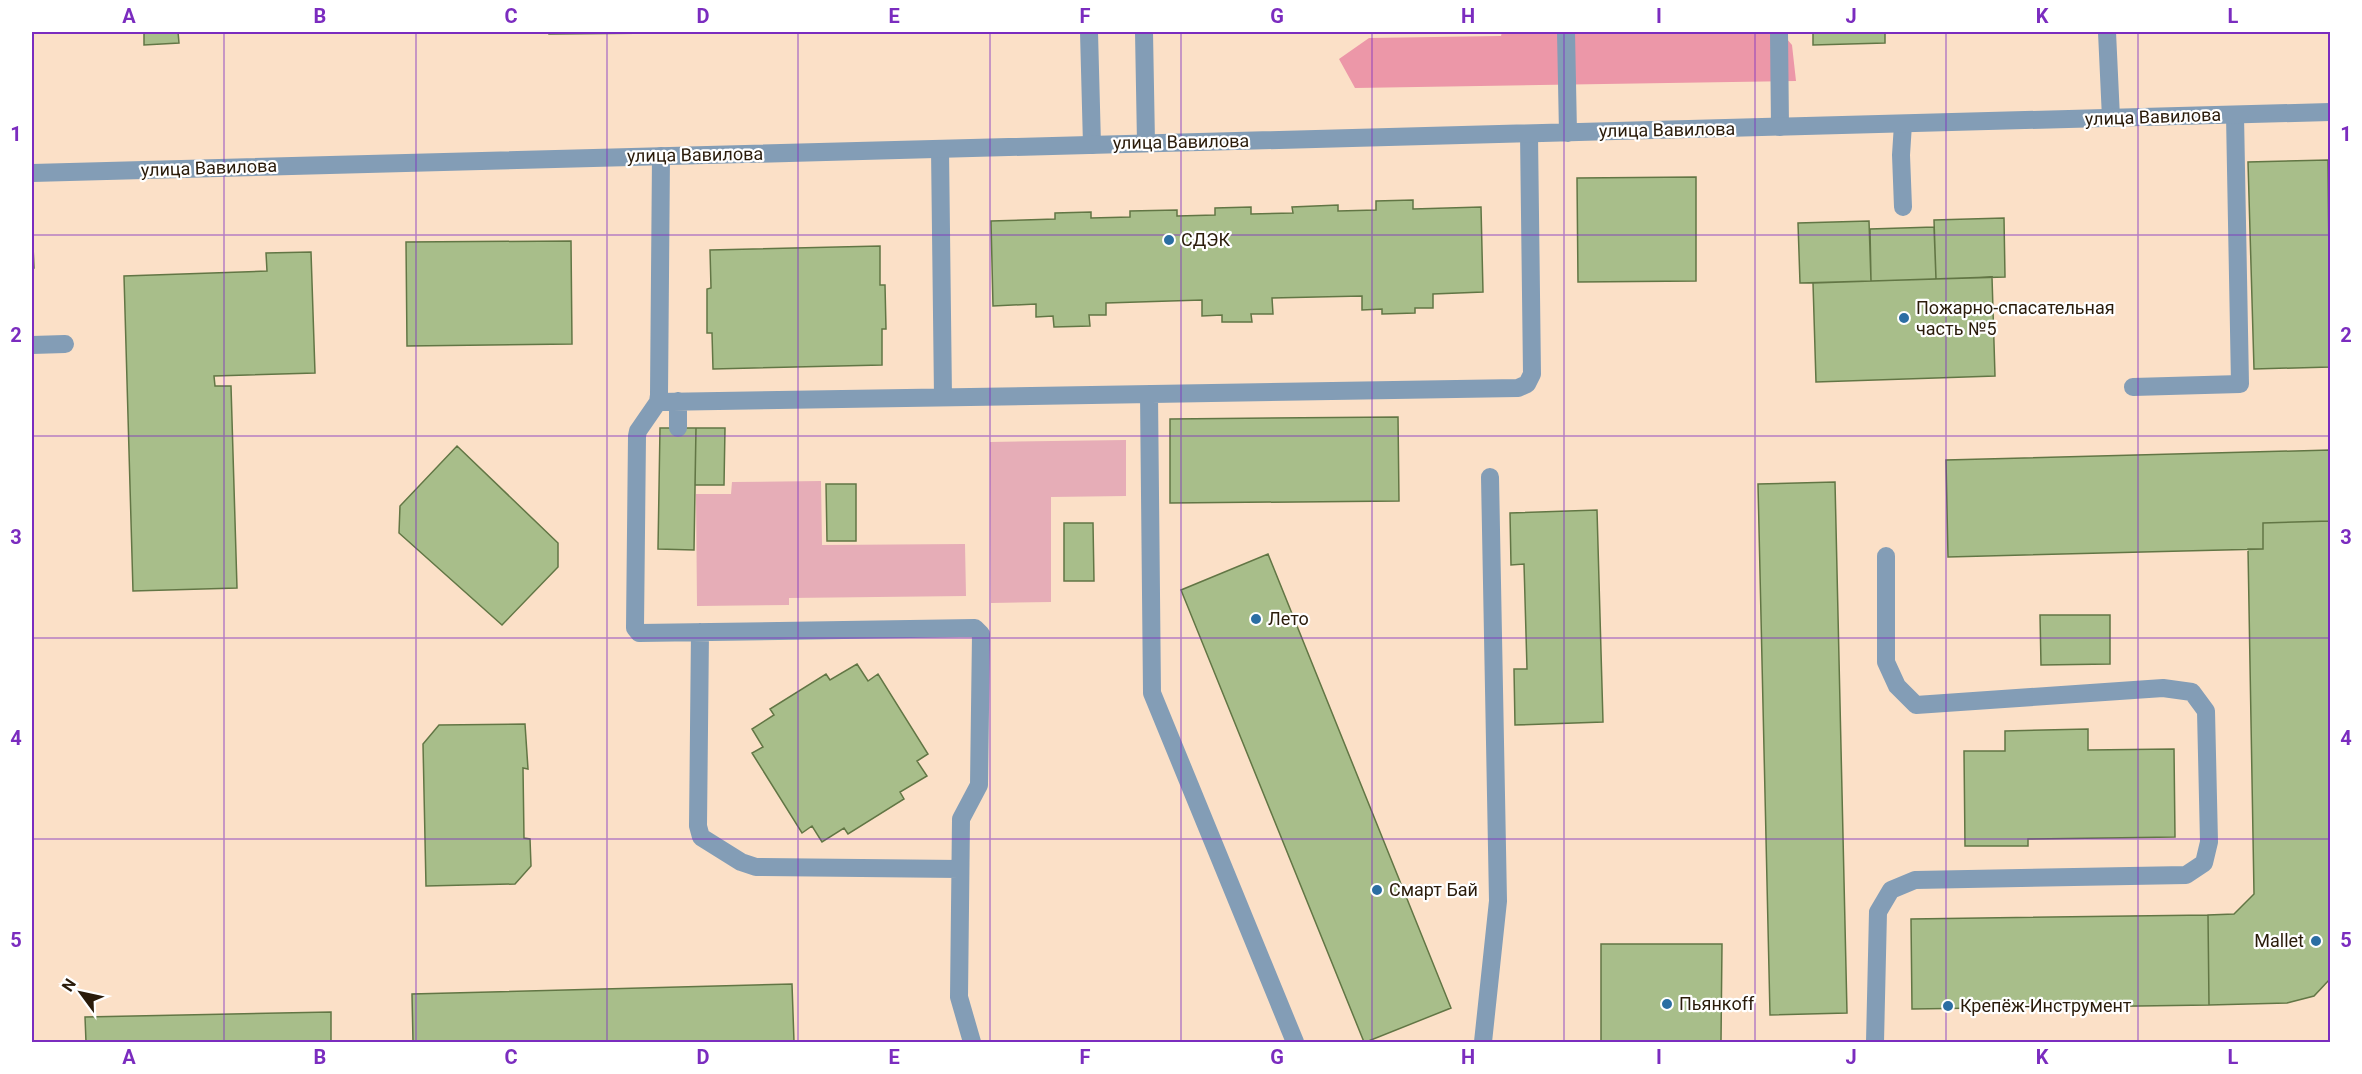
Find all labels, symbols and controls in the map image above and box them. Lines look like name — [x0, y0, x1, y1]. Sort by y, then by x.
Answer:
text: A — [122, 4, 136, 28]
text: B — [314, 4, 326, 28]
text: C — [504, 4, 518, 28]
text: D — [697, 4, 710, 28]
text: E — [888, 4, 900, 28]
text: F — [1080, 4, 1091, 28]
text: G — [1270, 4, 1284, 28]
text: H — [1461, 4, 1475, 28]
text: I — [1656, 4, 1662, 28]
text: J — [1845, 4, 1857, 28]
text: K — [2036, 4, 2049, 28]
text: L — [2228, 4, 2239, 28]
street label: улица Вавилова — [2084, 104, 2221, 129]
street label: улица Вавилова — [1599, 118, 1735, 141]
text: 1 — [10, 122, 22, 146]
text: 1 — [2340, 122, 2352, 146]
street label: улица Вавилова — [1113, 130, 1249, 153]
street label: улица Вавилова — [627, 143, 763, 166]
street label: улица Вавилова — [140, 155, 277, 180]
place label: СДЭК — [1181, 229, 1230, 250]
marker: СДЭК — [1162, 233, 1176, 247]
place label: Пожарно-спасательная часть №5 — [1916, 297, 2115, 339]
marker: Пожарно-спасательная часть №5 — [1897, 311, 1911, 325]
text: 2 — [10, 323, 22, 347]
text: 2 — [2340, 323, 2352, 347]
text: 3 — [10, 525, 22, 549]
text: 3 — [2340, 525, 2352, 549]
place label: Лето — [1268, 608, 1309, 629]
marker: Лето — [1249, 612, 1263, 626]
text: 4 — [10, 726, 22, 750]
text: 4 — [2340, 726, 2352, 750]
place label: Смарт Бай — [1389, 879, 1478, 900]
marker: Смарт Бай — [1370, 883, 1384, 897]
text: 5 — [10, 928, 22, 952]
text: 5 — [2340, 928, 2352, 952]
place label: Mallet — [2254, 930, 2304, 951]
marker: Mallet — [2309, 934, 2323, 948]
north arrow — [51, 963, 111, 1023]
text: N — [58, 975, 80, 995]
place label: Пьянкоff — [1679, 993, 1755, 1014]
place label: Крепёж-Инструмент — [1960, 995, 2132, 1016]
marker: Пьянкоff — [1660, 997, 1674, 1011]
marker: Крепёж-Инструмент — [1941, 999, 1955, 1013]
text: A — [122, 1045, 136, 1069]
text: B — [314, 1045, 326, 1069]
text: C — [504, 1045, 518, 1069]
text: D — [697, 1045, 710, 1069]
text: E — [888, 1045, 900, 1069]
text: F — [1080, 1045, 1091, 1069]
text: G — [1270, 1045, 1284, 1069]
text: H — [1461, 1045, 1475, 1069]
text: I — [1656, 1045, 1662, 1069]
text: J — [1845, 1045, 1857, 1069]
text: K — [2036, 1045, 2049, 1069]
text: L — [2228, 1045, 2239, 1069]

